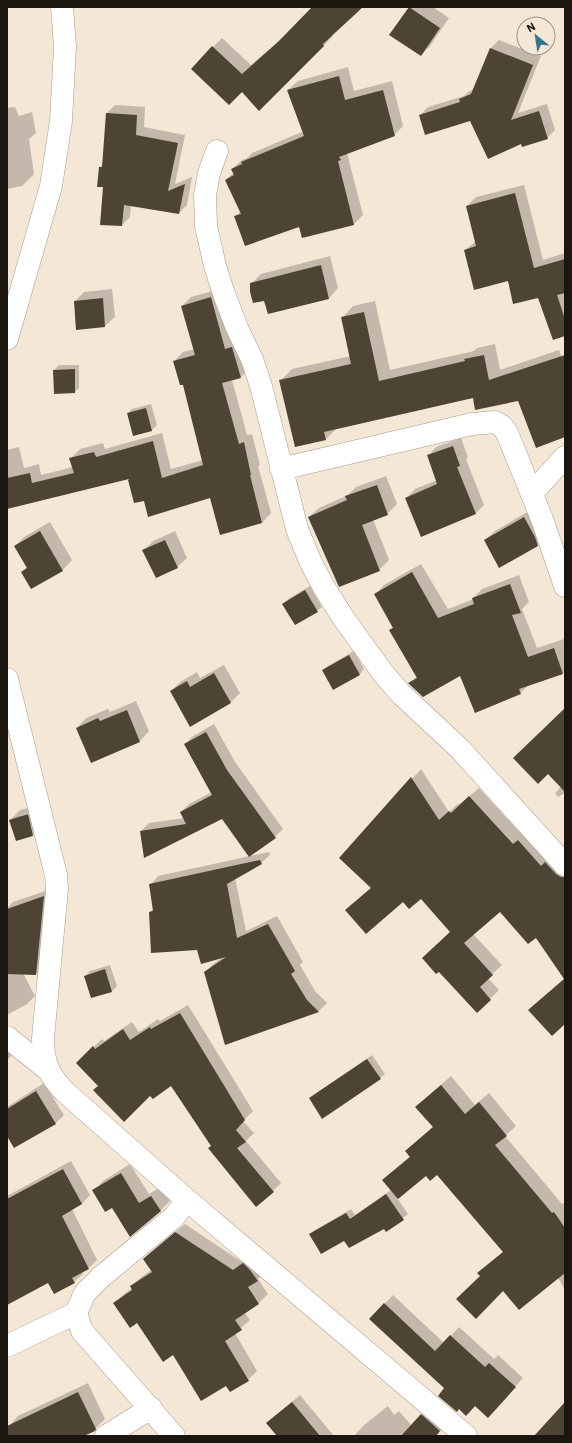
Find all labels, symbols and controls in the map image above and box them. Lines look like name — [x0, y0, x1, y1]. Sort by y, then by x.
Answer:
north arrow — [516, 16, 556, 56]
text: N — [524, 19, 538, 35]

